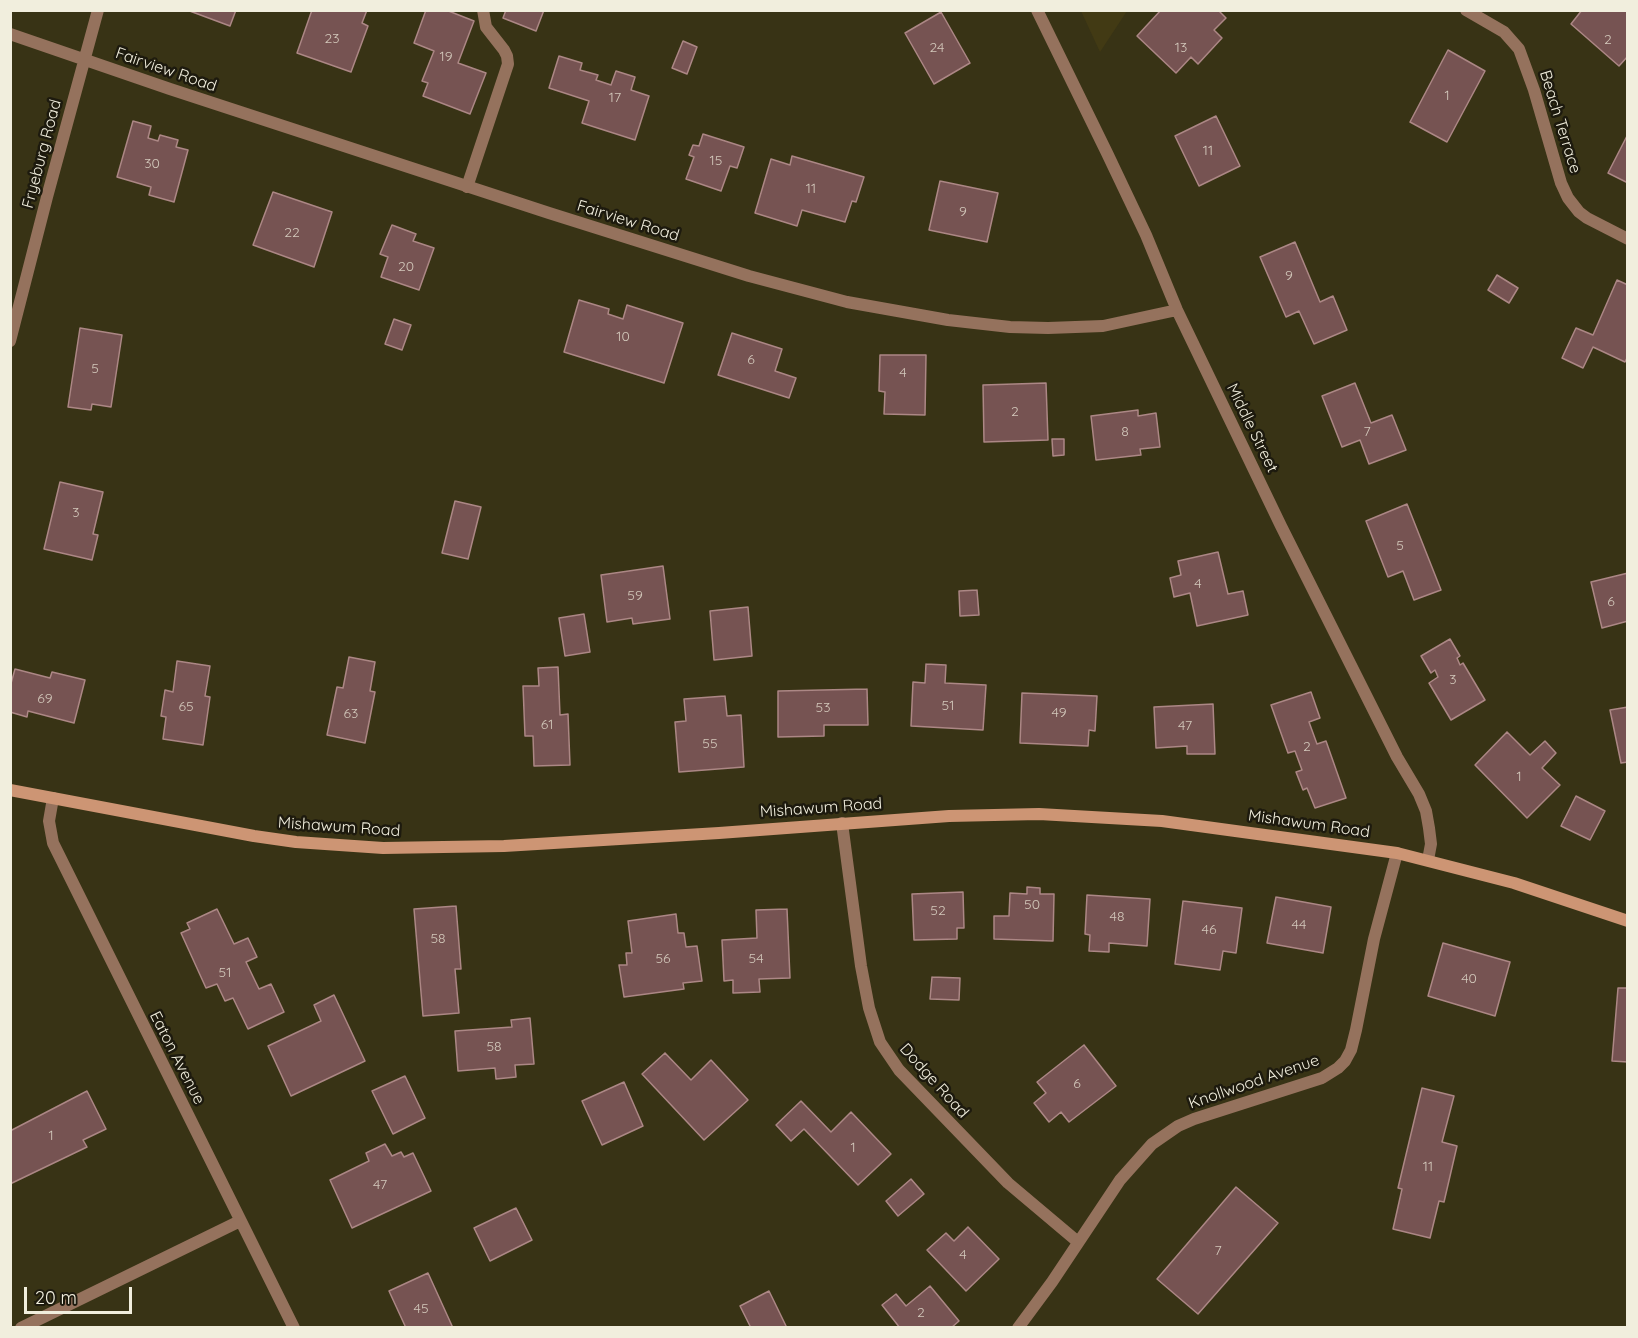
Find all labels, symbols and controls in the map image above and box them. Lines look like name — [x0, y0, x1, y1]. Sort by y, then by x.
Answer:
house number: 23 — [324, 31, 340, 47]
house number: 2 — [1604, 32, 1612, 48]
house number: 24 — [930, 40, 944, 56]
house number: 13 — [1175, 40, 1187, 56]
street label: Fairview Road — [113, 44, 219, 96]
house number: 19 — [440, 49, 452, 65]
street label: Beach Terrace — [1535, 68, 1585, 176]
house number: 1 — [1444, 88, 1450, 104]
house number: 17 — [609, 90, 621, 106]
street label: Fryeburg Road — [18, 97, 66, 211]
house number: 11 — [1203, 143, 1213, 159]
house number: 15 — [710, 153, 722, 169]
house number: 30 — [144, 156, 160, 172]
house number: 11 — [806, 181, 816, 197]
street label: Fairview Road — [575, 196, 681, 246]
house number: 9 — [959, 204, 967, 220]
house number: 22 — [284, 225, 300, 241]
house number: 20 — [398, 259, 414, 275]
house number: 9 — [1285, 268, 1293, 284]
house number: 10 — [616, 329, 630, 345]
house number: 6 — [747, 352, 755, 368]
house number: 5 — [91, 361, 99, 377]
house number: 4 — [899, 365, 907, 381]
street label: Middle Street — [1222, 380, 1282, 476]
house number: 2 — [1011, 404, 1019, 420]
house number: 8 — [1121, 424, 1129, 440]
house number: 7 — [1363, 424, 1371, 440]
house number: 3 — [72, 505, 80, 521]
house number: 5 — [1396, 538, 1404, 554]
house number: 4 — [1194, 576, 1202, 592]
house number: 59 — [627, 588, 643, 604]
house number: 6 — [1607, 594, 1615, 610]
house number: 3 — [1449, 672, 1457, 688]
house number: 69 — [37, 691, 53, 707]
house number: 51 — [942, 698, 954, 714]
house number: 65 — [178, 699, 194, 715]
house number: 53 — [816, 700, 830, 716]
house number: 49 — [1052, 705, 1066, 721]
house number: 63 — [344, 706, 358, 722]
house number: 61 — [541, 717, 553, 733]
house number: 47 — [1178, 718, 1192, 734]
house number: 55 — [702, 736, 718, 752]
house number: 2 — [1303, 739, 1311, 755]
house number: 1 — [1516, 769, 1522, 785]
street label: Mishawum Road — [759, 794, 883, 822]
street label: Mishawum Road — [1247, 806, 1371, 842]
street label: Mishawum Road — [277, 813, 401, 841]
house number: 50 — [1024, 897, 1040, 913]
house number: 52 — [930, 903, 946, 919]
house number: 48 — [1110, 909, 1124, 925]
house number: 44 — [1292, 917, 1306, 933]
house number: 46 — [1202, 922, 1216, 938]
house number: 58 — [430, 931, 446, 947]
house number: 56 — [655, 951, 671, 967]
house number: 54 — [748, 951, 764, 967]
house number: 51 — [219, 965, 231, 981]
house number: 40 — [1461, 971, 1477, 987]
street label: Eaton Avenue — [145, 1008, 209, 1108]
house number: 58 — [486, 1039, 502, 1055]
street label: Dodge Road — [895, 1040, 973, 1122]
street label: Knollwood Avenue — [1186, 1051, 1322, 1113]
house number: 6 — [1073, 1076, 1081, 1092]
house number: 1 — [48, 1128, 54, 1144]
house number: 1 — [850, 1140, 856, 1156]
house number: 11 — [1423, 1159, 1433, 1175]
house number: 47 — [373, 1177, 387, 1193]
house number: 7 — [1214, 1243, 1222, 1259]
house number: 4 — [959, 1247, 967, 1263]
scale bar — [27, 1275, 135, 1313]
text: 20 m — [35, 1286, 77, 1309]
house number: 45 — [413, 1301, 429, 1317]
house number: 2 — [917, 1305, 925, 1321]

